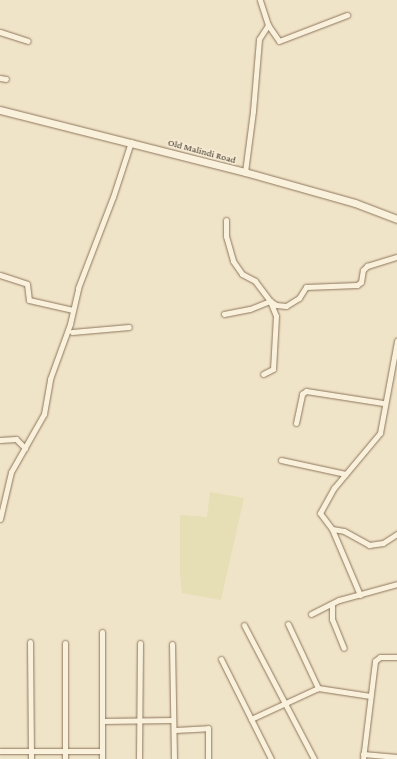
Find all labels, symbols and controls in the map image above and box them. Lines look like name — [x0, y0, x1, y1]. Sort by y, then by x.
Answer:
street label: Old Malindi Road — [167, 136, 237, 166]

